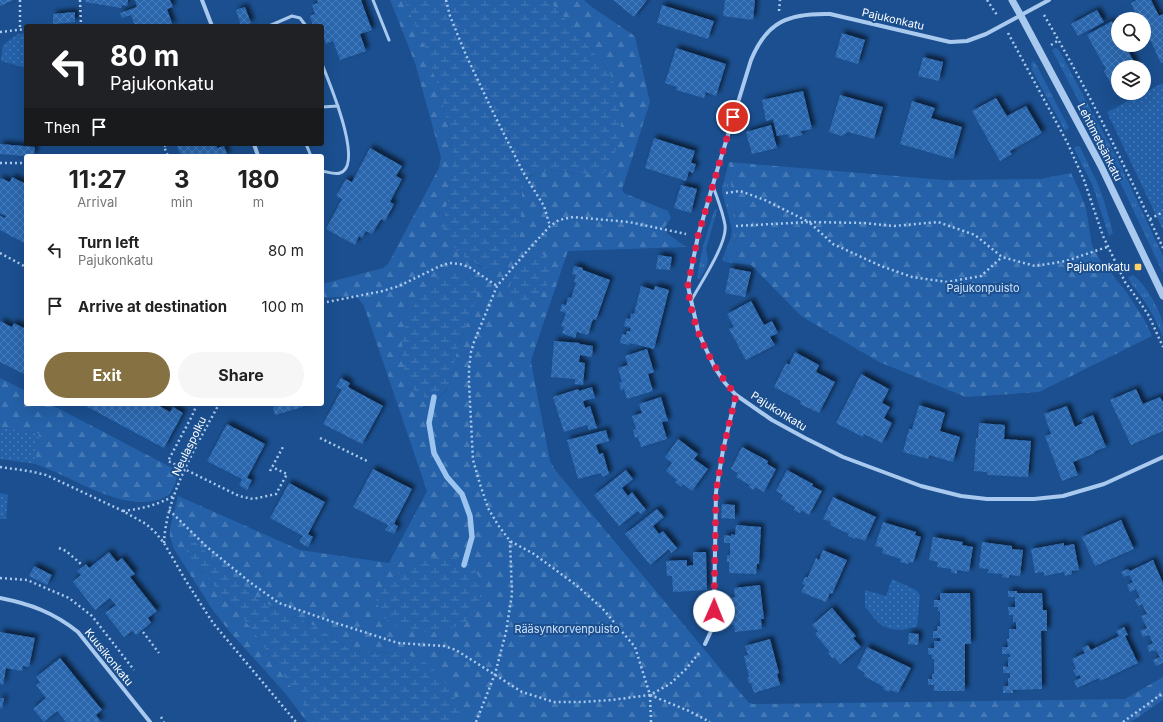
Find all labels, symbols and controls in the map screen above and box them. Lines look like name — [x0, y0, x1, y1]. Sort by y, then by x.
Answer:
street label: Pajukonkatu — [860, 5, 926, 33]
map controls — [1111, 12, 1151, 100]
button: search — [1111, 12, 1151, 52]
text: 80 m — [110, 39, 179, 73]
icon: left — [44, 40, 96, 92]
button: layers — [1111, 60, 1151, 100]
text: Pajukonkatu — [110, 73, 214, 94]
pin — [716, 100, 750, 134]
street label: Lehtimetsänkatu — [1074, 101, 1126, 183]
icon: arrive — [722, 106, 744, 128]
icon: arrive — [88, 116, 110, 138]
text: Then — [44, 118, 80, 137]
text: 11:27 — [68, 165, 126, 194]
text: 3 — [174, 165, 190, 194]
text: 180 — [237, 165, 280, 194]
text: Arrival — [77, 194, 117, 210]
text: min — [171, 194, 193, 210]
text: m — [253, 194, 264, 210]
text: Turn left — [78, 233, 139, 252]
icon: left — [44, 239, 66, 261]
text: 80 m — [268, 241, 304, 260]
text: Pajukonkatu — [78, 252, 153, 268]
place label: Pajukonkatu — [1066, 260, 1130, 274]
marker: Pajukonkatu — [1133, 262, 1143, 272]
park label: Pajukonpuisto — [946, 281, 1020, 295]
icon: arrive — [44, 295, 66, 317]
text: Arrive at destination — [78, 297, 227, 316]
text: 100 m — [262, 297, 304, 316]
button: Exit — [44, 352, 170, 398]
button: Share — [178, 352, 304, 398]
street label: Pajukonkatu — [748, 388, 810, 434]
street label: Neulaspolku — [169, 414, 209, 478]
position arrow — [693, 590, 735, 632]
park label: Rääsynkorvenpuisto — [514, 622, 620, 636]
street label: Kuusikonkatu — [82, 626, 136, 688]

